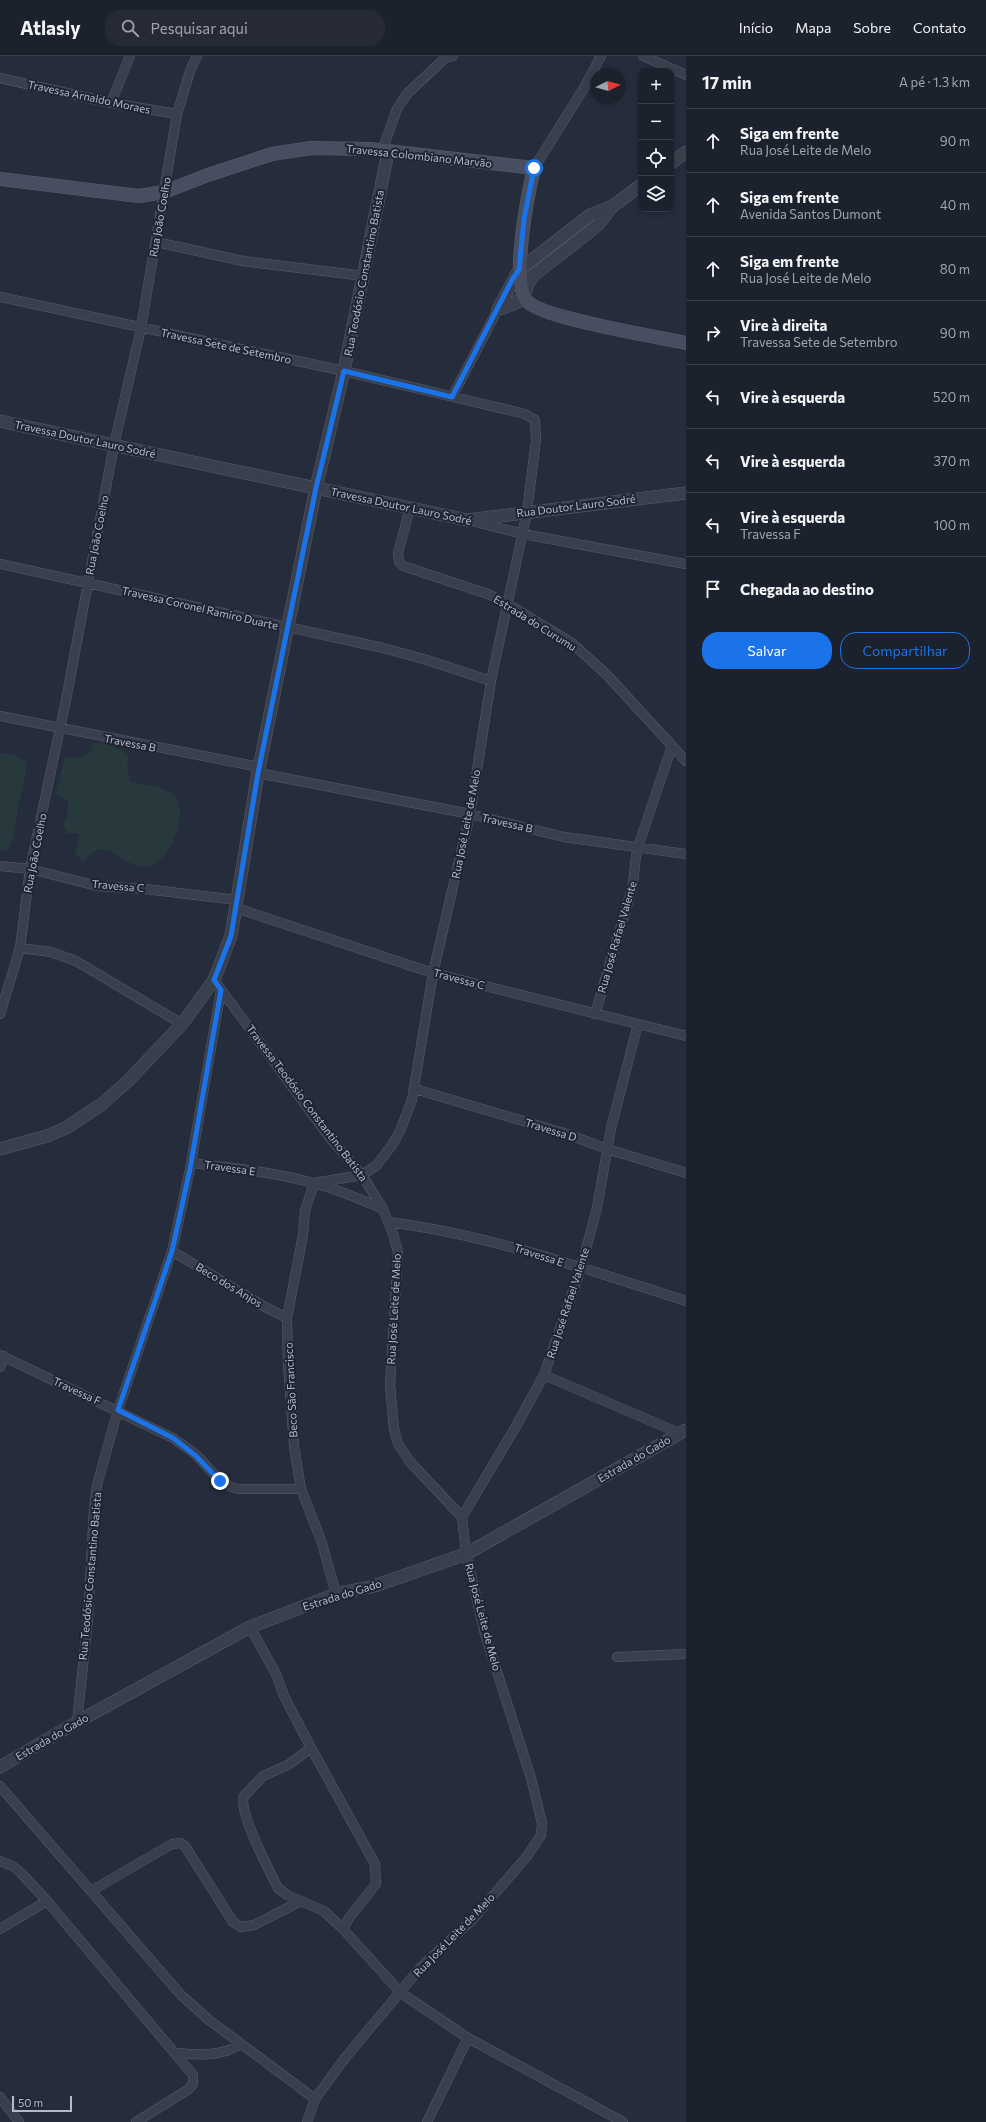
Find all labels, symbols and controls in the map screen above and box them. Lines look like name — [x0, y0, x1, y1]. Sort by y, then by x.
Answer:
search box — [105, 10, 385, 46]
text: Atlasly — [20, 16, 81, 39]
icon: search — [119, 17, 141, 39]
text: Pesquisar aqui — [151, 19, 248, 37]
text: Início — [739, 19, 773, 36]
text: Mapa — [795, 19, 831, 36]
text: Sobre — [853, 19, 891, 36]
text: Contato — [913, 19, 966, 36]
north arrow — [590, 68, 626, 104]
map controls — [638, 68, 674, 212]
button: + — [638, 68, 674, 104]
text: 17 min — [702, 72, 752, 93]
text: A pé · 1.3 km — [899, 74, 970, 90]
street label: Travessa Arnaldo Moraes — [27, 77, 152, 116]
button: − — [638, 104, 674, 140]
text: Siga em frente — [740, 124, 839, 142]
icon: ahead — [702, 130, 724, 152]
text: 90 m — [940, 133, 970, 149]
button: locate — [638, 140, 674, 176]
street label: Travessa Colombiano Marvão — [345, 141, 493, 170]
text: Rua José Leite de Melo — [740, 142, 871, 158]
route start — [525, 159, 543, 177]
street label: Rua João Coelho — [146, 175, 174, 258]
button: layers — [638, 176, 674, 212]
text: Siga em frente — [740, 188, 839, 206]
street label: Rua Teodósio Constantino Batista — [341, 189, 386, 357]
icon: ahead — [702, 194, 724, 216]
text: 40 m — [940, 197, 970, 213]
text: Avenida Santos Dumont — [740, 206, 881, 222]
text: Siga em frente — [740, 252, 839, 270]
icon: ahead — [702, 258, 724, 280]
text: 80 m — [940, 261, 970, 277]
text: Rua José Leite de Melo — [740, 270, 871, 286]
text: Vire à direita — [740, 316, 828, 334]
icon: right — [702, 322, 724, 344]
street label: Travessa Sete de Setembro — [160, 325, 293, 366]
text: 90 m — [940, 325, 970, 341]
text: Travessa Sete de Setembro — [740, 334, 897, 350]
icon: left — [702, 386, 724, 408]
text: Vire à esquerda — [740, 388, 845, 406]
text: 520 m — [933, 389, 970, 405]
street label: Travessa Doutor Lauro Sodré — [13, 417, 157, 460]
icon: left — [702, 450, 724, 472]
text: Vire à esquerda — [740, 452, 845, 470]
text: 370 m — [933, 453, 970, 469]
street label: Travessa Doutor Lauro Sodré — [329, 484, 473, 527]
street label: Rua Doutor Lauro Sodré — [516, 492, 637, 519]
street label: Rua João Coelho — [82, 493, 112, 576]
text: Vire à esquerda — [740, 508, 845, 526]
icon: left — [702, 514, 724, 536]
text: 100 m — [934, 517, 970, 533]
text: Travessa F — [740, 526, 801, 542]
icon: arrive — [702, 578, 724, 600]
text: Chegada ao destino — [740, 580, 874, 598]
street label: Travessa Coronel Ramiro Duarte — [121, 583, 280, 632]
street label: Estrada do Curumu — [491, 592, 579, 653]
button: Salvar — [702, 632, 832, 669]
button: Compartilhar — [840, 632, 970, 669]
street label: Travessa B — [103, 731, 157, 754]
street label: Rua José Leite de Melo — [449, 768, 484, 880]
street label: Travessa B — [480, 810, 534, 835]
street label: Rua João Coelho — [20, 811, 50, 894]
street label: Travessa C — [91, 877, 145, 894]
street label: Rua José Rafael Valente — [594, 879, 640, 994]
street label: Travessa C — [432, 965, 486, 992]
street label: Travessa Teodósio Constantino Batista — [244, 1022, 371, 1184]
street label: Travessa D — [524, 1116, 579, 1144]
street label: Travessa E — [204, 1157, 257, 1178]
street label: Travessa E — [513, 1240, 566, 1269]
street label: Rua José Rafael Valente — [543, 1246, 593, 1360]
street label: Rua José Leite de Melo — [384, 1253, 404, 1365]
street label: Beco dos Anjos — [194, 1260, 265, 1309]
street label: Beco São Francisco — [281, 1342, 299, 1438]
street label: Travessa F — [51, 1374, 103, 1407]
street label: Estrada do Gado — [595, 1432, 673, 1485]
route end — [211, 1472, 229, 1490]
street label: Rua Teodósio Constantino Batista — [76, 1491, 103, 1661]
street label: Rua José Leite de Melo — [462, 1562, 504, 1673]
street label: Estrada do Gado — [301, 1576, 383, 1613]
street label: Estrada do Gado — [13, 1710, 91, 1763]
street label: Rua José Leite de Melo — [410, 1890, 498, 1980]
scale bar — [12, 2094, 72, 2113]
text: 50 m — [18, 2096, 43, 2109]

